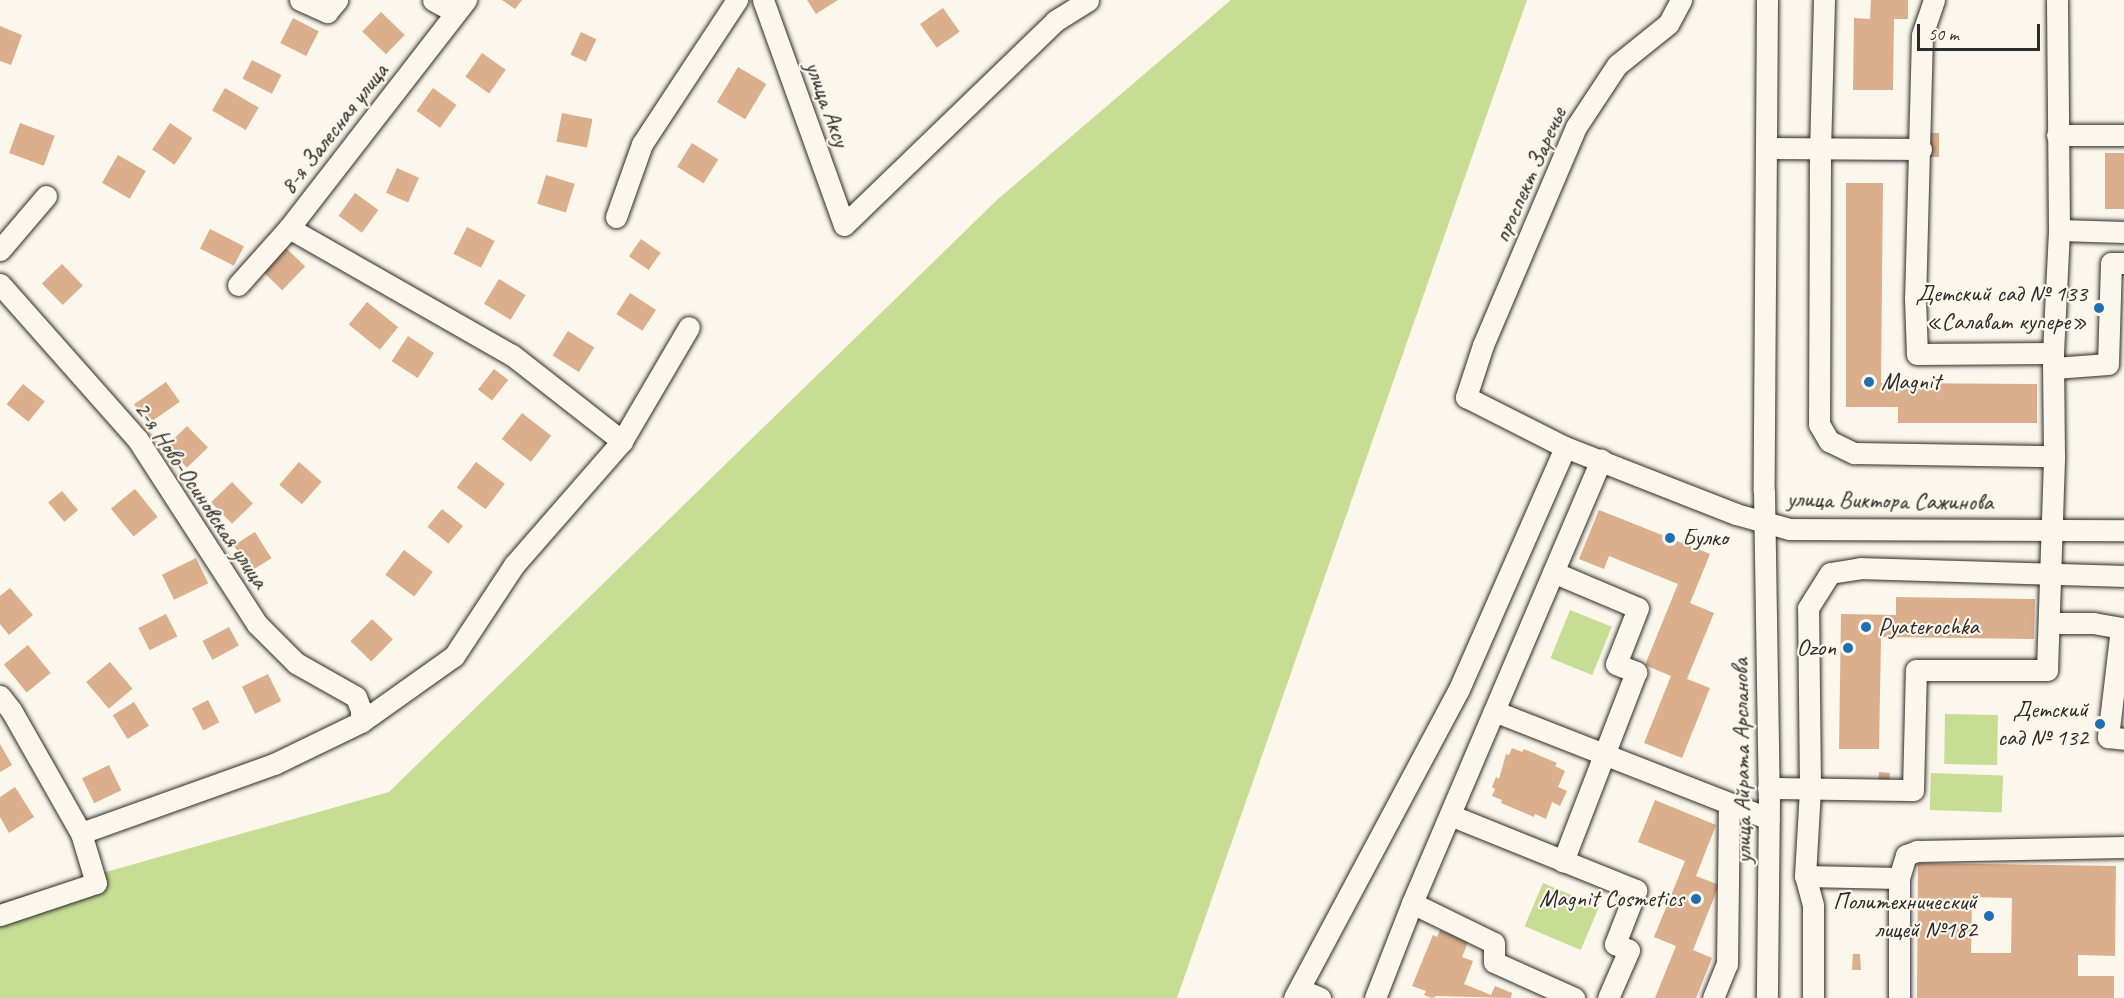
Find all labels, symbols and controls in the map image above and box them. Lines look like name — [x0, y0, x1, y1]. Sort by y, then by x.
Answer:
scale bar — [1920, 12, 2043, 50]
text: 50 m — [1928, 23, 1959, 45]
street label: 8-я Залесная улица — [273, 56, 395, 202]
street label: улица Аксу — [798, 57, 856, 151]
street label: проспект Заречье — [1487, 103, 1573, 247]
place label: Детский сад № 133 «Салават купере» — [1916, 280, 2087, 336]
marker: Детский сад № 133 «Салават купере» — [2092, 301, 2106, 315]
place label: Magnit — [1881, 368, 1941, 396]
marker: Magnit — [1862, 375, 1876, 389]
street label: 2-я Ново-Осиновская улица — [127, 395, 275, 595]
street label: улица Виктора Сажинова — [1784, 485, 1996, 517]
place label: Булко — [1682, 524, 1728, 552]
marker: Булко — [1663, 531, 1677, 545]
place label: Pyaterochka — [1878, 613, 1979, 641]
marker: Pyaterochka — [1859, 620, 1873, 634]
place label: Ozon — [1797, 634, 1836, 662]
marker: Ozon — [1841, 641, 1855, 655]
street label: улица Айрата Арсланова — [1726, 658, 1758, 864]
place label: Детский сад № 132 — [1998, 696, 2088, 752]
marker: Детский сад № 132 — [2093, 717, 2107, 731]
place label: Magnit Cosmetics — [1539, 885, 1684, 913]
place label: Политехнический лицей №182 — [1833, 888, 1977, 944]
marker: Magnit Cosmetics — [1689, 892, 1703, 906]
marker: Политехнический лицей №182 — [1982, 909, 1996, 923]

